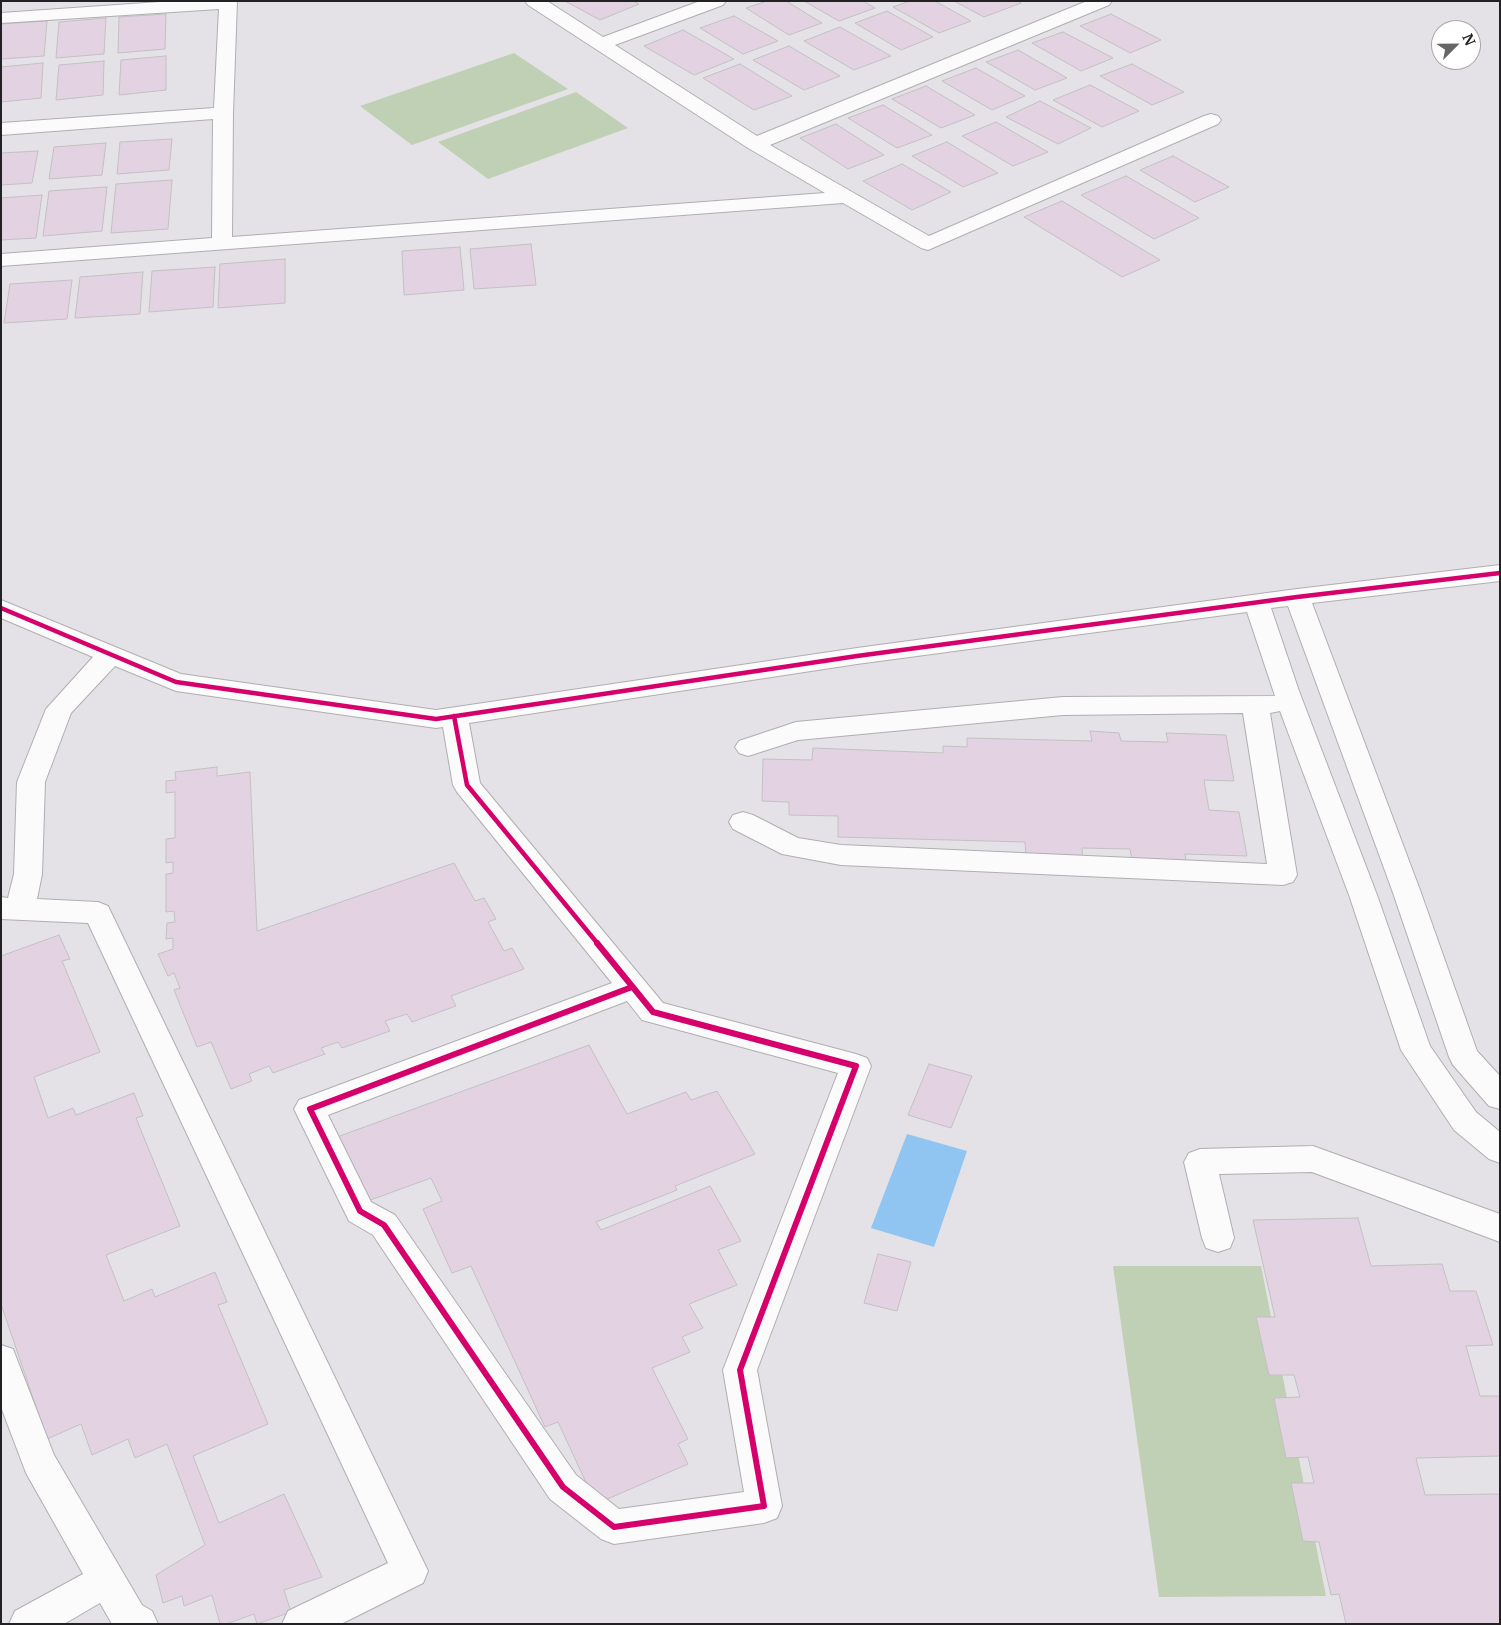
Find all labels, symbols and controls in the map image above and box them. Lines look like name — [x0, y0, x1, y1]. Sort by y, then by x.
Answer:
north arrow — [1431, 20, 1481, 70]
text: N — [1458, 31, 1479, 48]

